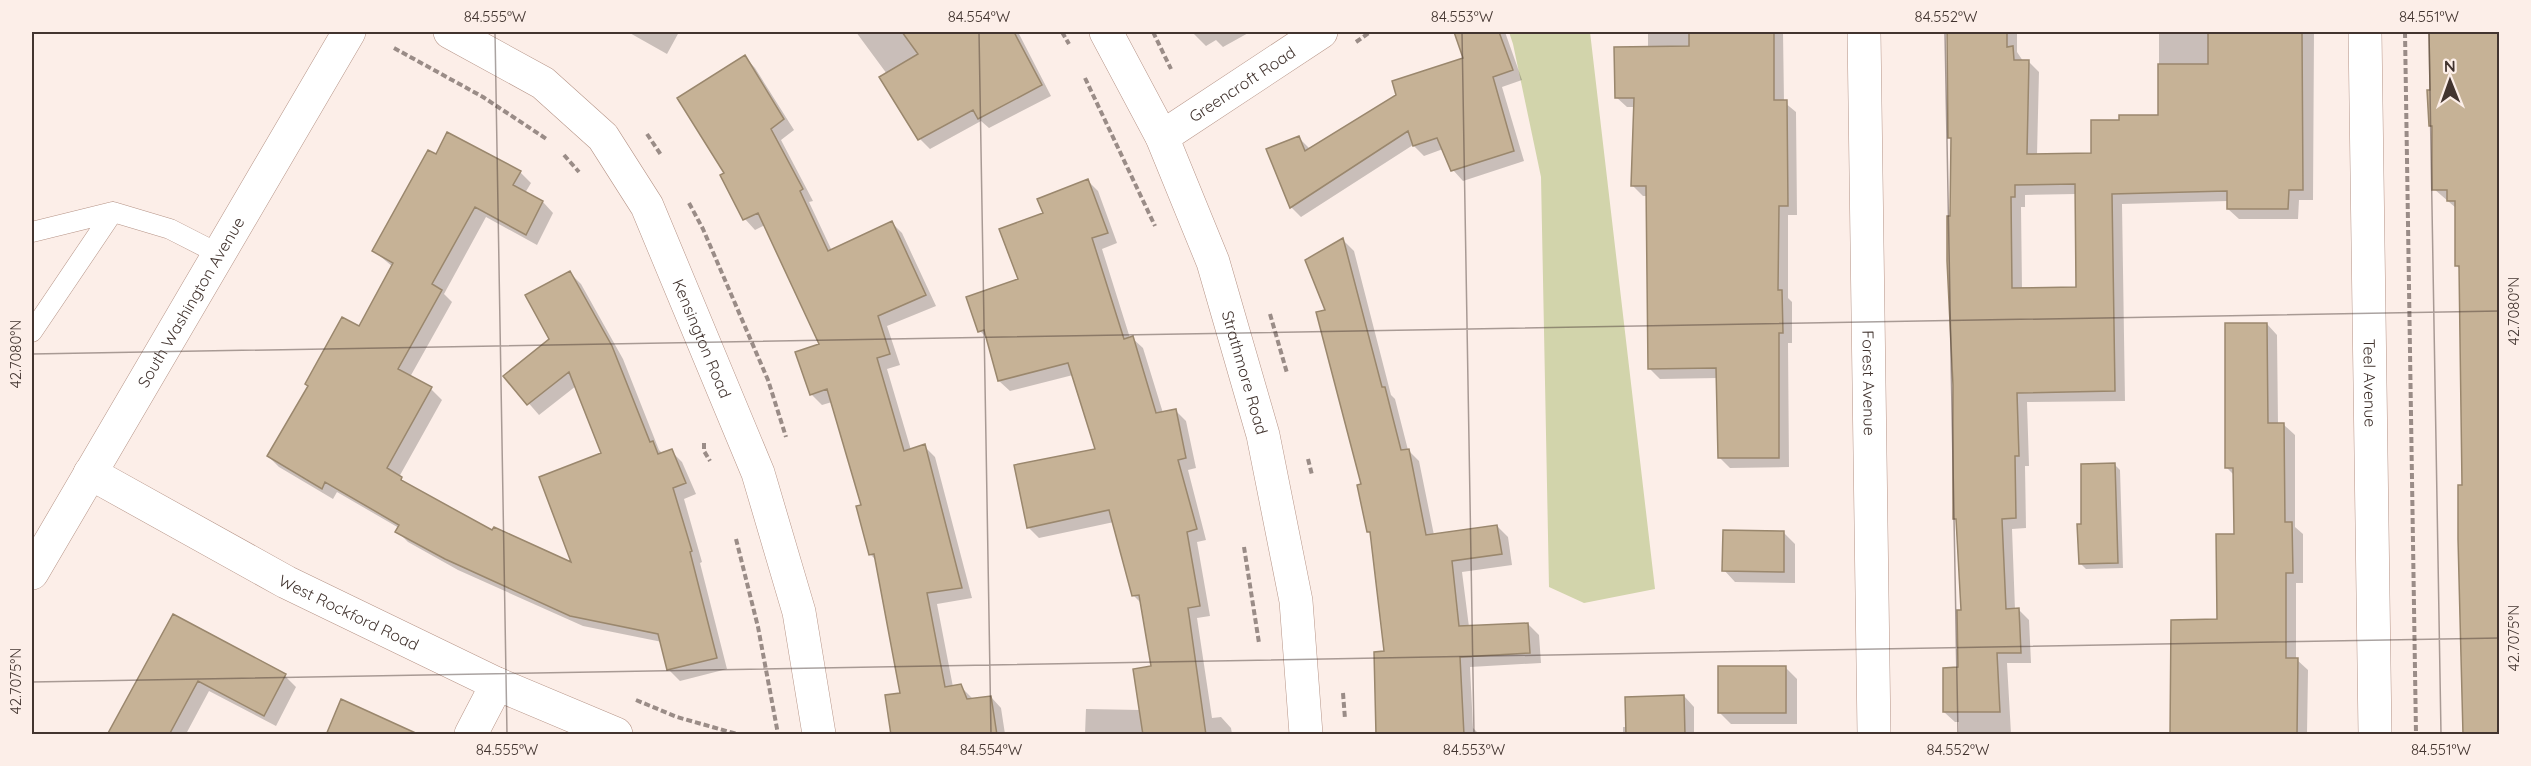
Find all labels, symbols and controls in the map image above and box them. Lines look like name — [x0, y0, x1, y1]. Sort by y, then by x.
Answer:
text: 84.555°W — [464, 7, 527, 26]
text: 84.554°W — [948, 7, 1011, 26]
text: 84.553°W — [1431, 7, 1494, 26]
text: 84.552°W — [1915, 7, 1978, 26]
text: 84.551°W — [2399, 7, 2460, 26]
street label: Greencroft Road — [1185, 42, 1299, 126]
north arrow — [2420, 51, 2480, 111]
text: N — [2444, 56, 2456, 76]
street label: South Washington Avenue — [133, 213, 249, 391]
street label: Kensington Road — [668, 276, 736, 401]
text: 42.7080°N — [2504, 277, 2523, 345]
street label: Strathmore Road — [1218, 308, 1272, 437]
text: 42.7080°N — [6, 320, 25, 388]
street label: Forest Avenue — [1858, 330, 1880, 436]
street label: Teel Avenue — [2359, 338, 2381, 427]
street label: West Rockford Road — [275, 570, 422, 655]
text: 42.7075°N — [2504, 605, 2523, 671]
text: 42.7075°N — [6, 648, 25, 714]
text: 84.555°W — [476, 740, 539, 759]
text: 84.554°W — [960, 740, 1023, 759]
text: 84.553°W — [1443, 740, 1506, 759]
text: 84.552°W — [1927, 740, 1990, 759]
text: 84.551°W — [2411, 740, 2472, 759]

